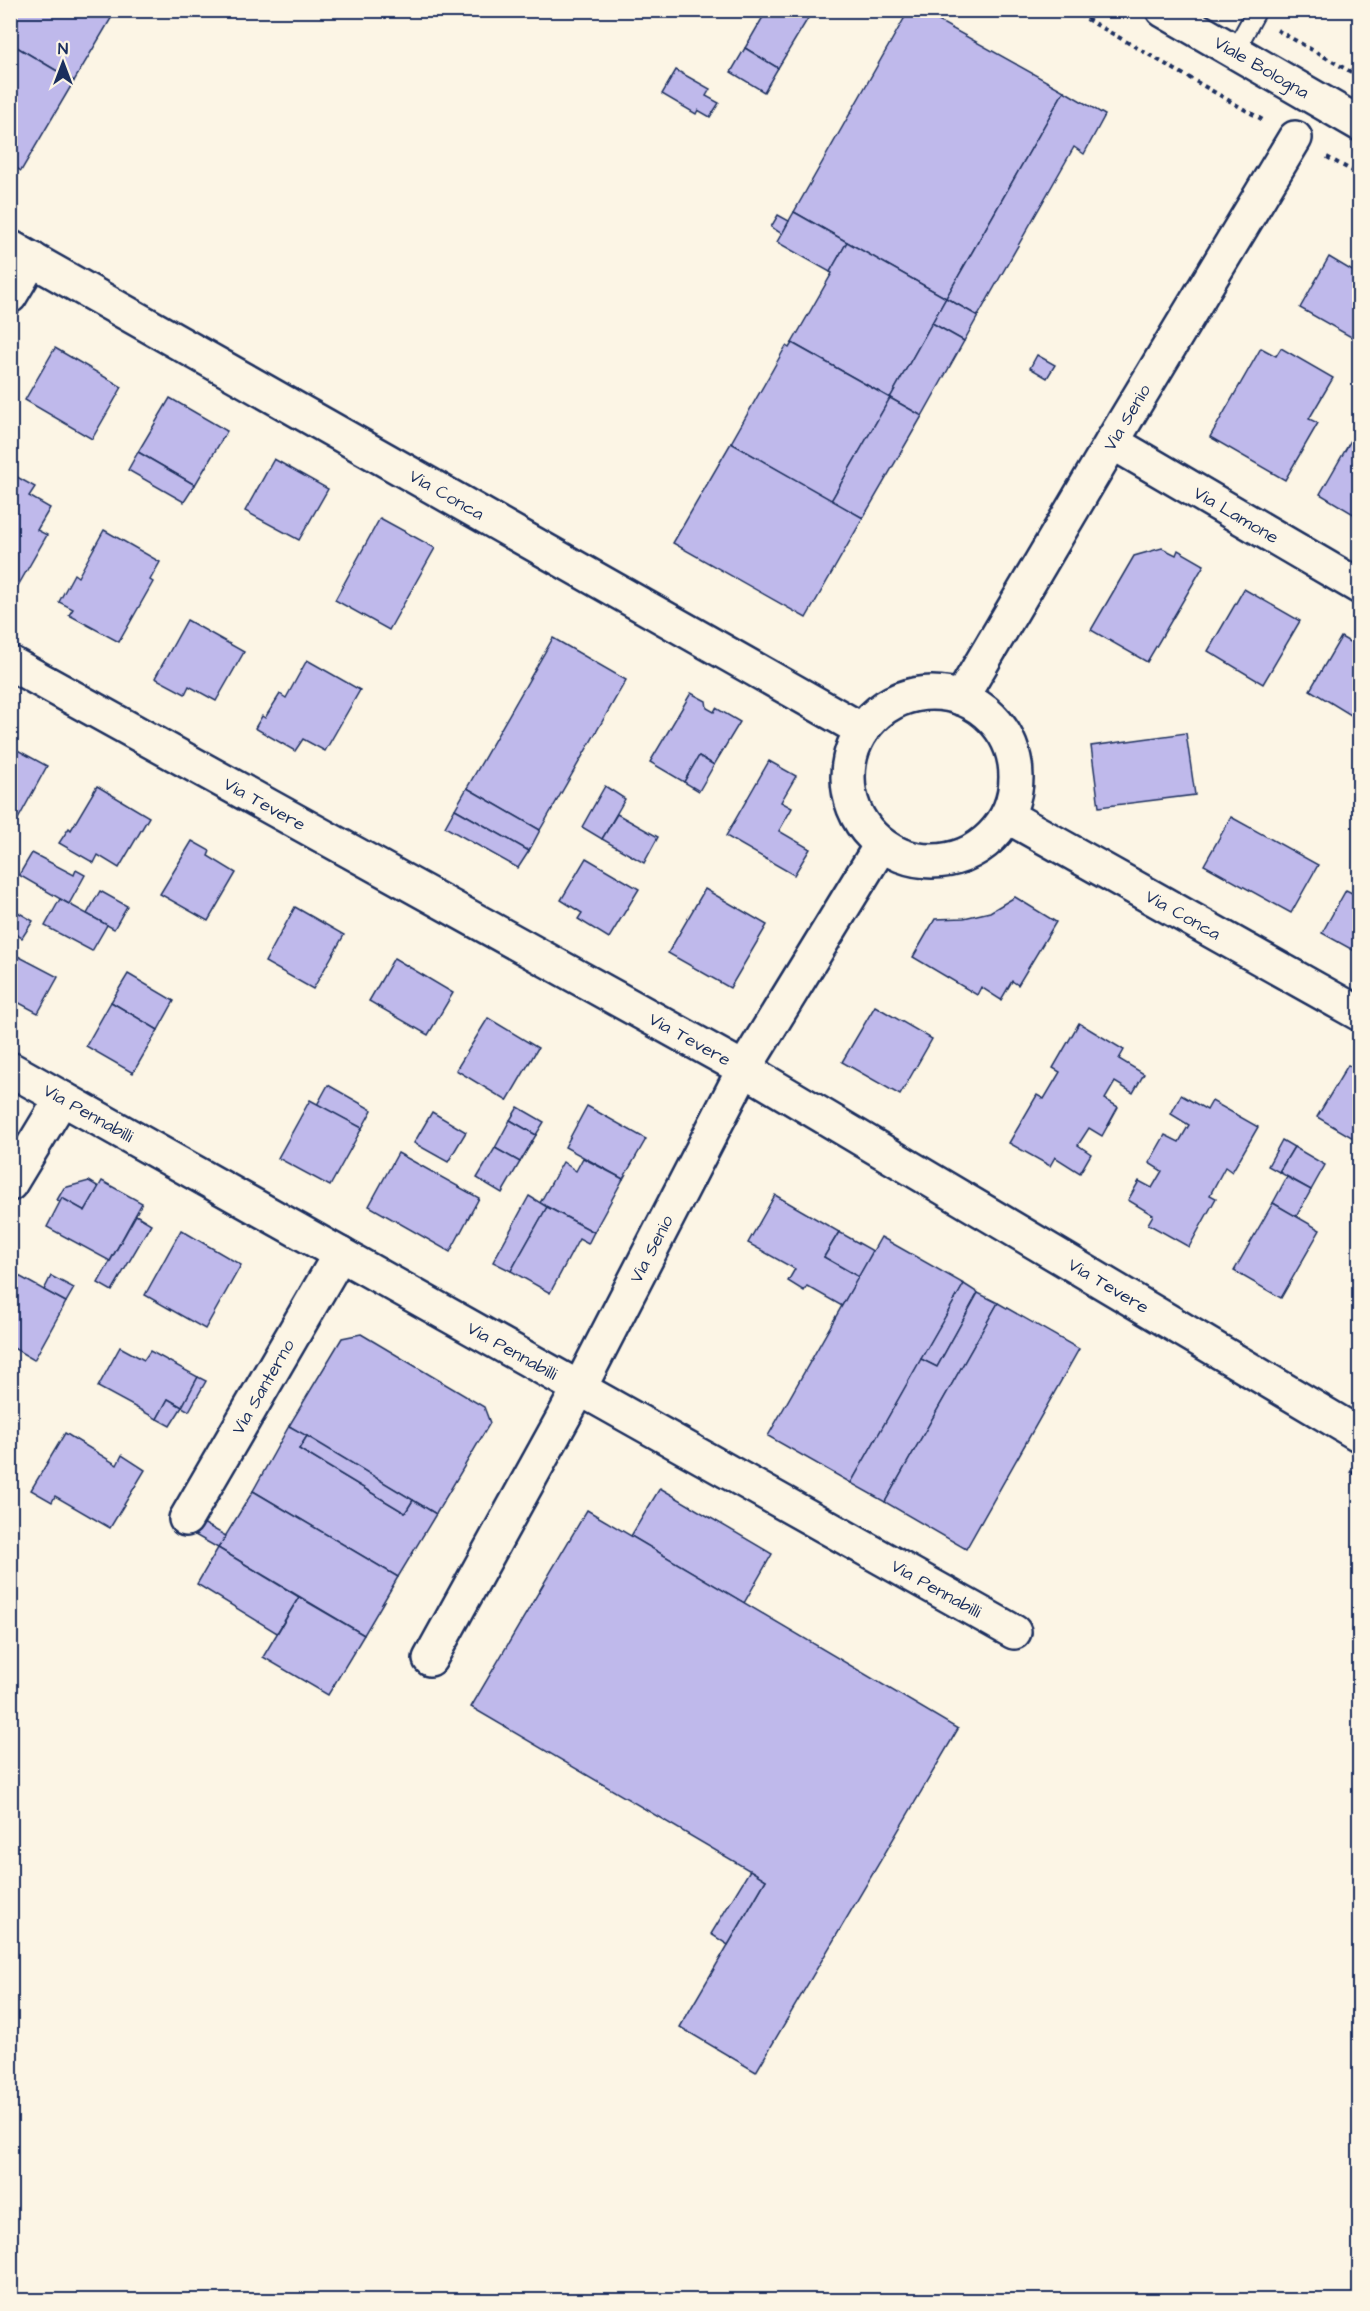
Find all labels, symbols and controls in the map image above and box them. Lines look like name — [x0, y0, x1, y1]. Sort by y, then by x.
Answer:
street label: Viale Bologna — [1209, 30, 1314, 105]
north arrow — [33, 33, 93, 93]
text: N — [58, 38, 68, 60]
street label: Via Senio — [1097, 379, 1157, 455]
street label: Via Conca — [405, 463, 489, 526]
street label: Via Lamone — [1189, 480, 1284, 550]
street label: Via Tevere — [219, 771, 310, 837]
street label: Via Conca — [1141, 884, 1225, 946]
street label: Via Tevere — [644, 1006, 736, 1072]
street label: Via Pennabilli — [39, 1078, 138, 1149]
street label: Via Senio — [623, 1210, 679, 1287]
street label: Via Tevere — [1064, 1252, 1154, 1320]
street label: Via Pennabilli — [463, 1315, 562, 1386]
street label: Via Santerno — [225, 1334, 300, 1439]
street label: Via Pennabilli — [887, 1553, 986, 1624]

